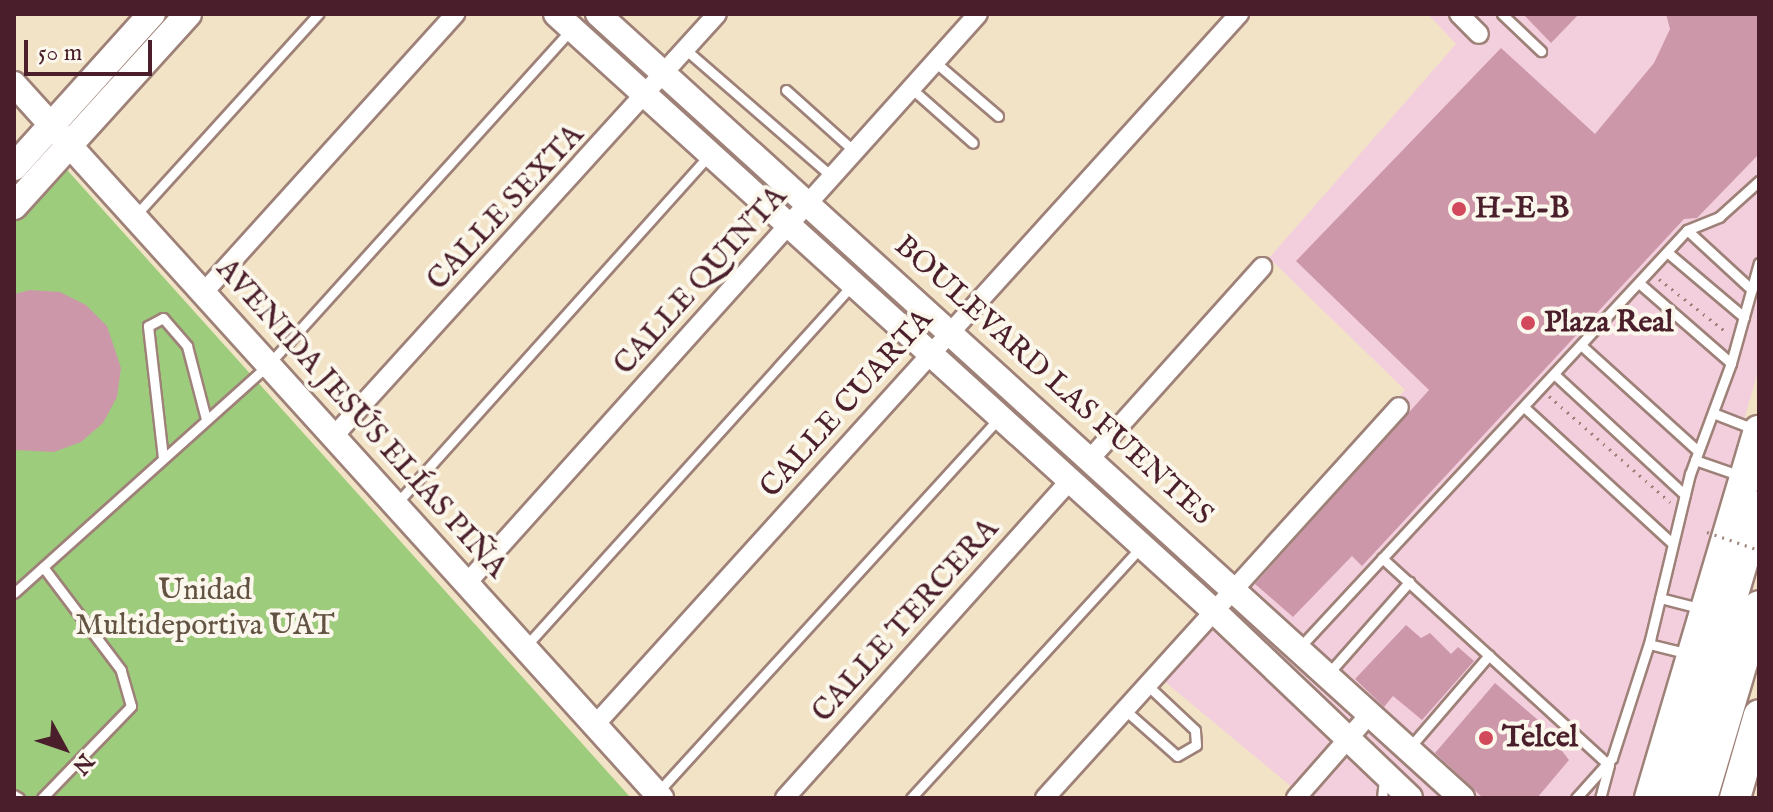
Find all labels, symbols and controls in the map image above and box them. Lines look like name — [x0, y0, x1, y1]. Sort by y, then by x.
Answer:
scale bar — [28, 24, 156, 74]
text: 50 m — [38, 38, 82, 69]
street label: CALLE SEXTA — [420, 118, 592, 298]
street label: CALLE QUINTA — [607, 179, 795, 383]
place label: H-E-B — [1475, 191, 1569, 227]
marker: H-E-B — [1450, 200, 1468, 218]
street label: BOULEVARD LAS FUENTES — [886, 228, 1220, 534]
street label: AVENIDA JESÚS ELÍAS PIÑA — [208, 252, 514, 586]
street label: CALLE CUARTA — [753, 302, 941, 506]
place label: Plaza Real — [1544, 305, 1674, 341]
marker: Plaza Real — [1519, 314, 1537, 332]
street label: CALLE TERCERA — [805, 512, 1007, 730]
park label: Unidad Multideportiva UAT — [75, 573, 335, 644]
north arrow — [24, 708, 104, 788]
place label: Telcel — [1502, 720, 1578, 756]
marker: Telcel — [1477, 729, 1495, 747]
text: N — [66, 747, 99, 780]

